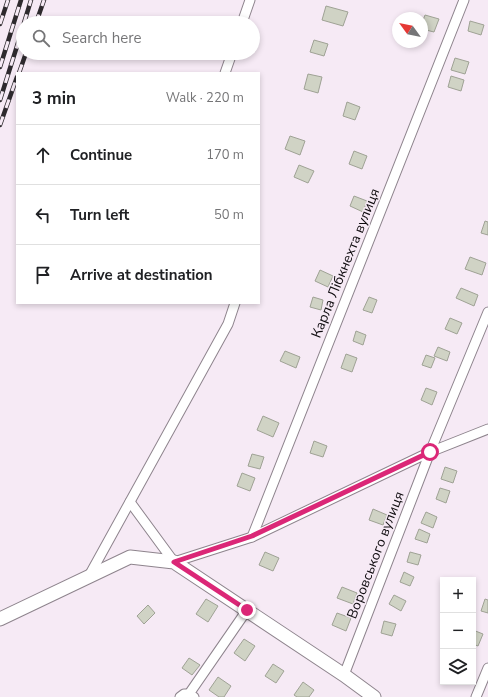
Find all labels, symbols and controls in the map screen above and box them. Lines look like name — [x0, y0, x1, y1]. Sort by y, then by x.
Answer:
north arrow — [392, 12, 428, 48]
search box — [16, 16, 260, 60]
icon: search — [30, 27, 52, 49]
text: Search here — [62, 28, 142, 48]
text: 3 min — [32, 87, 76, 110]
text: Walk · 220 m — [166, 89, 244, 107]
icon: ahead — [32, 144, 54, 166]
text: Continue — [70, 145, 132, 165]
text: 170 m — [206, 146, 244, 164]
street label: Карла Лібкнехта вулиця — [307, 185, 384, 341]
icon: left — [32, 204, 54, 226]
text: Turn left — [70, 205, 129, 225]
text: 50 m — [214, 206, 244, 224]
icon: arrive — [32, 264, 54, 286]
text: Arrive at destination — [70, 265, 213, 285]
route start — [421, 443, 439, 461]
street label: Воровського вулиця — [342, 489, 409, 622]
map controls — [440, 577, 476, 685]
button: + — [440, 577, 476, 613]
route end — [238, 601, 256, 619]
button: − — [440, 613, 476, 649]
button: layers — [440, 649, 476, 685]

